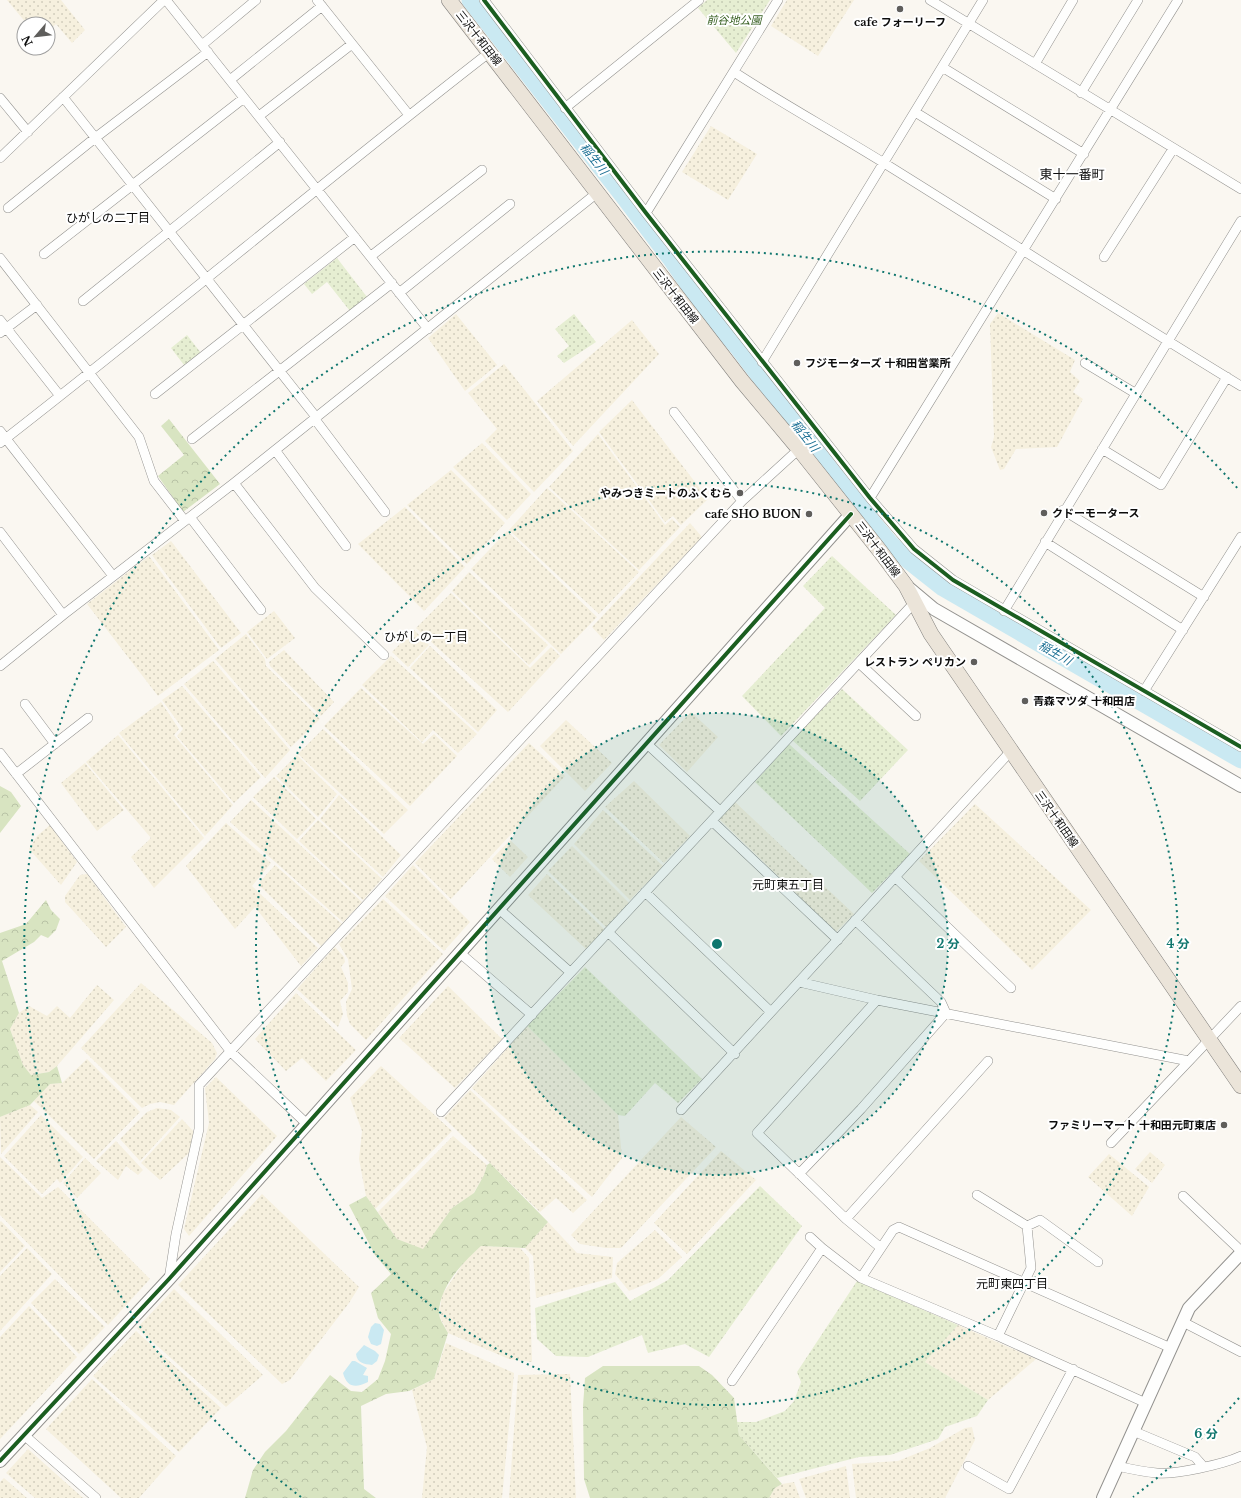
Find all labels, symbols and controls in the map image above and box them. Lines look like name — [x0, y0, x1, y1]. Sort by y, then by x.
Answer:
marker: cafe フォーリーフ — [895, 4, 905, 14]
street label: 三沢十和田線 — [453, 8, 505, 68]
park label: 前谷地公園 — [707, 13, 763, 27]
place label: cafe フォーリーフ — [854, 15, 946, 29]
north arrow — [16, 16, 56, 56]
text: N — [18, 32, 36, 49]
water label: 稲生川 — [577, 140, 613, 179]
district label: 東十一番町 — [1039, 166, 1105, 183]
district label: ひがしの二丁目 — [66, 210, 150, 225]
street label: 三沢十和田線 — [650, 266, 702, 326]
place label: フジモーターズ 十和田営業所 — [805, 356, 950, 370]
marker: フジモーターズ 十和田営業所 — [792, 358, 802, 368]
water label: 稲生川 — [788, 417, 824, 456]
place label: やみつきミートのふくむら — [600, 486, 732, 500]
marker: やみつきミートのふくむら — [735, 488, 745, 498]
place label: クドーモータース — [1052, 506, 1139, 520]
place label: cafe SHO BUON — [705, 507, 802, 521]
marker: クドーモータース — [1039, 508, 1049, 518]
marker: cafe SHO BUON — [804, 509, 814, 519]
street label: 三沢十和田線 — [853, 518, 903, 580]
district label: ひがしの一丁目 — [384, 629, 468, 644]
water label: 稲生川 — [1036, 637, 1076, 669]
place label: レストラン ペリカン — [864, 655, 966, 669]
marker: レストラン ペリカン — [969, 657, 979, 667]
place label: 青森マツダ 十和田店 — [1033, 694, 1135, 708]
marker: 青森マツダ 十和田店 — [1020, 696, 1030, 706]
street label: 三沢十和田線 — [1032, 788, 1082, 850]
district label: 元町東五丁目 — [752, 877, 824, 892]
text: 2 分 — [936, 936, 960, 951]
text: 4 分 — [1166, 936, 1190, 951]
centre of rings — [710, 937, 724, 951]
place label: ファミリーマート 十和田元町東店 — [1048, 1118, 1216, 1132]
marker: ファミリーマート 十和田元町東店 — [1219, 1120, 1229, 1130]
district label: 元町東四丁目 — [976, 1276, 1048, 1291]
text: 6 分 — [1194, 1426, 1218, 1441]

